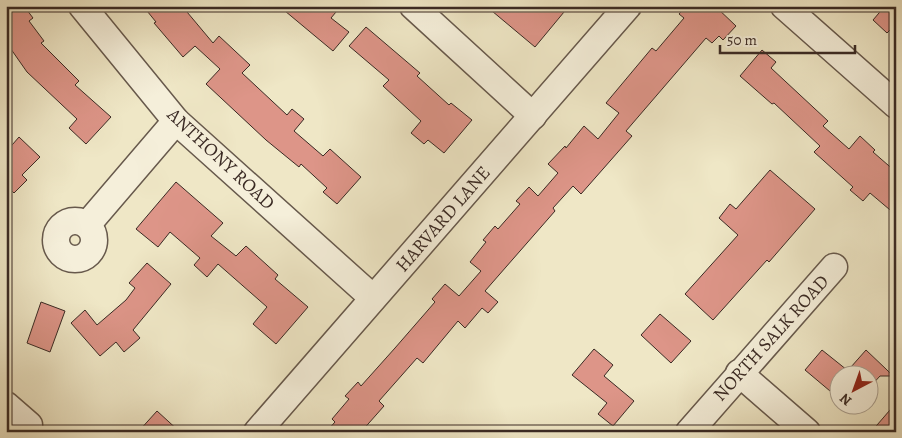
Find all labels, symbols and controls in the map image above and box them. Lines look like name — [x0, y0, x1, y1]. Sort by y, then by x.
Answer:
scale bar — [720, 22, 854, 54]
text: 50 m — [727, 30, 757, 50]
street label: ANTHONY ROAD — [161, 102, 281, 216]
street label: HARVARD LANE — [390, 160, 496, 278]
street label: NORTH SALK ROAD — [707, 269, 835, 407]
north arrow — [830, 366, 880, 416]
text: N — [836, 389, 856, 410]

